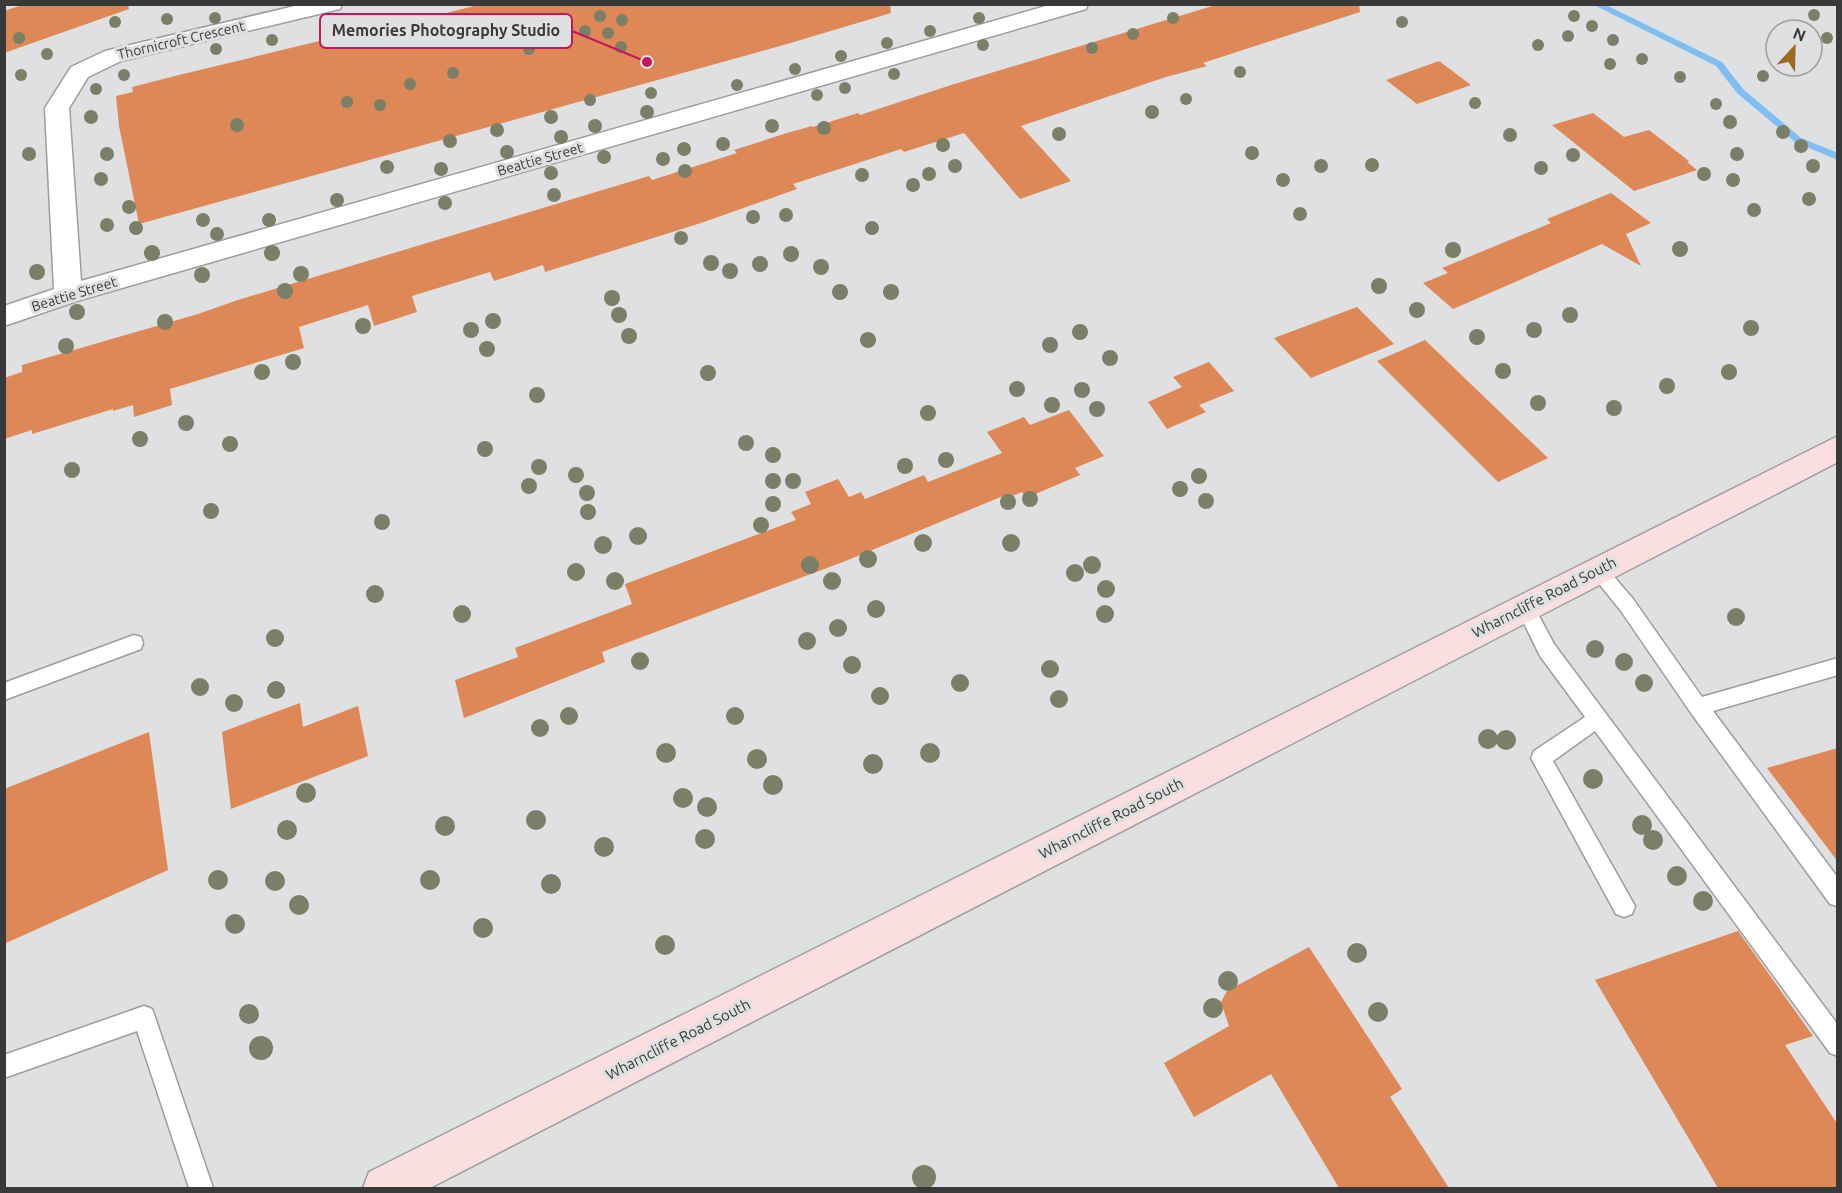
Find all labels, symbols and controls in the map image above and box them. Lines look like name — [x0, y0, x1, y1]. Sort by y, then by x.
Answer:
callout: Memories Photography Studio — [320, 14, 572, 48]
street label: Thornicroft Crescent — [116, 17, 247, 62]
north arrow — [1764, 18, 1824, 78]
text: Memories Photography Studio — [332, 21, 560, 39]
text: N — [1791, 24, 1809, 45]
street label: Beattie Street — [495, 139, 585, 179]
street label: Beattie Street — [29, 273, 119, 315]
street label: Wharncliffe Road South — [1469, 553, 1619, 641]
street label: Wharncliffe Road South — [1036, 774, 1186, 862]
street label: Wharncliffe Road South — [603, 995, 753, 1083]

